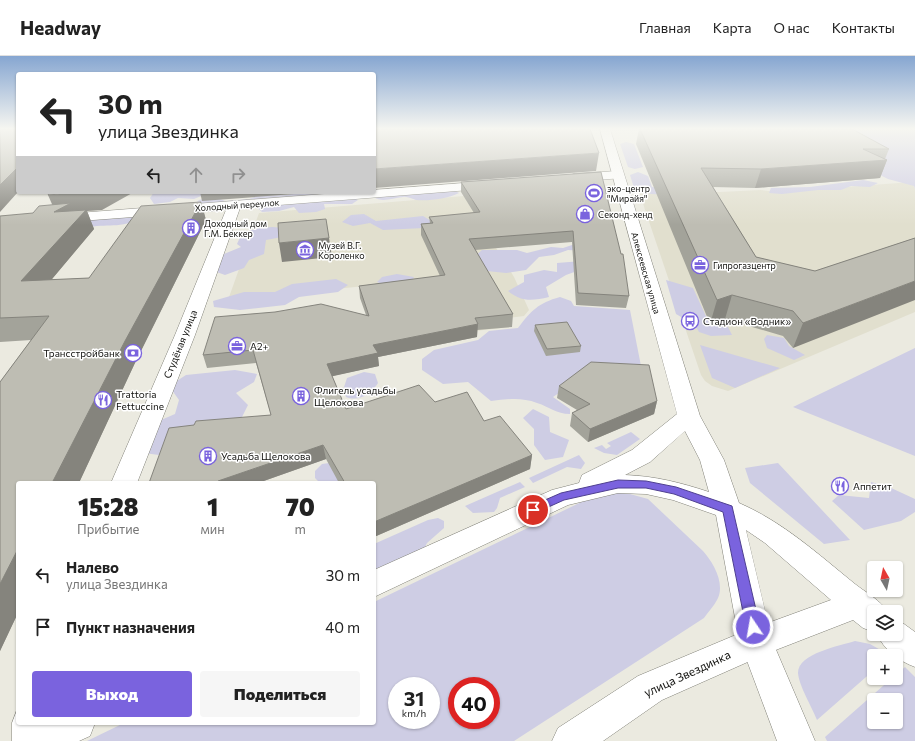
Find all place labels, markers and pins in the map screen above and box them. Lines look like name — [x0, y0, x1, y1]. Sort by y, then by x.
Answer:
sports icon: эко-центр "Мирайя" — [584, 183, 604, 203]
place label: эко-центр "Мирайя" — [607, 183, 650, 204]
shop icon: Секонд-хенд — [575, 204, 595, 224]
place label: Секонд-хенд — [598, 209, 653, 220]
building icon: Доходный дом Г.М. Беккер — [181, 218, 201, 238]
place label: Доходный дом Г.М. Беккер — [204, 218, 267, 239]
museum icon: Музей В.Г. Короленко — [295, 240, 315, 260]
place label: Музей В.Г. Короленко — [318, 240, 365, 261]
office icon: Гипрогазцентр — [690, 255, 710, 275]
place label: Гипрогазцентр — [713, 260, 776, 271]
bus stop icon: Стадион «Водник» — [680, 311, 700, 331]
place label: Стадион «Водник» — [703, 315, 791, 327]
office icon: А2+ — [227, 336, 247, 356]
place label: А2+ — [250, 340, 268, 352]
bank icon: Трансстройбанк — [123, 343, 143, 363]
place label: Трансстройбанк — [43, 347, 121, 359]
place label: Флигель усадьбы Щелокова — [314, 384, 396, 408]
building icon: Флигель усадьбы Щелокова — [291, 386, 311, 406]
place label: Trattoria Fettuccine — [116, 388, 164, 412]
restaurant icon: Trattoria Fettuccine — [93, 390, 113, 410]
building icon: Усадьба Щелокова — [198, 446, 218, 466]
place label: Усадьба Щелокова — [221, 450, 310, 462]
restaurant icon: Аппетит — [830, 476, 850, 496]
place label: Аппетит — [853, 480, 892, 492]
pin — [516, 493, 550, 527]

